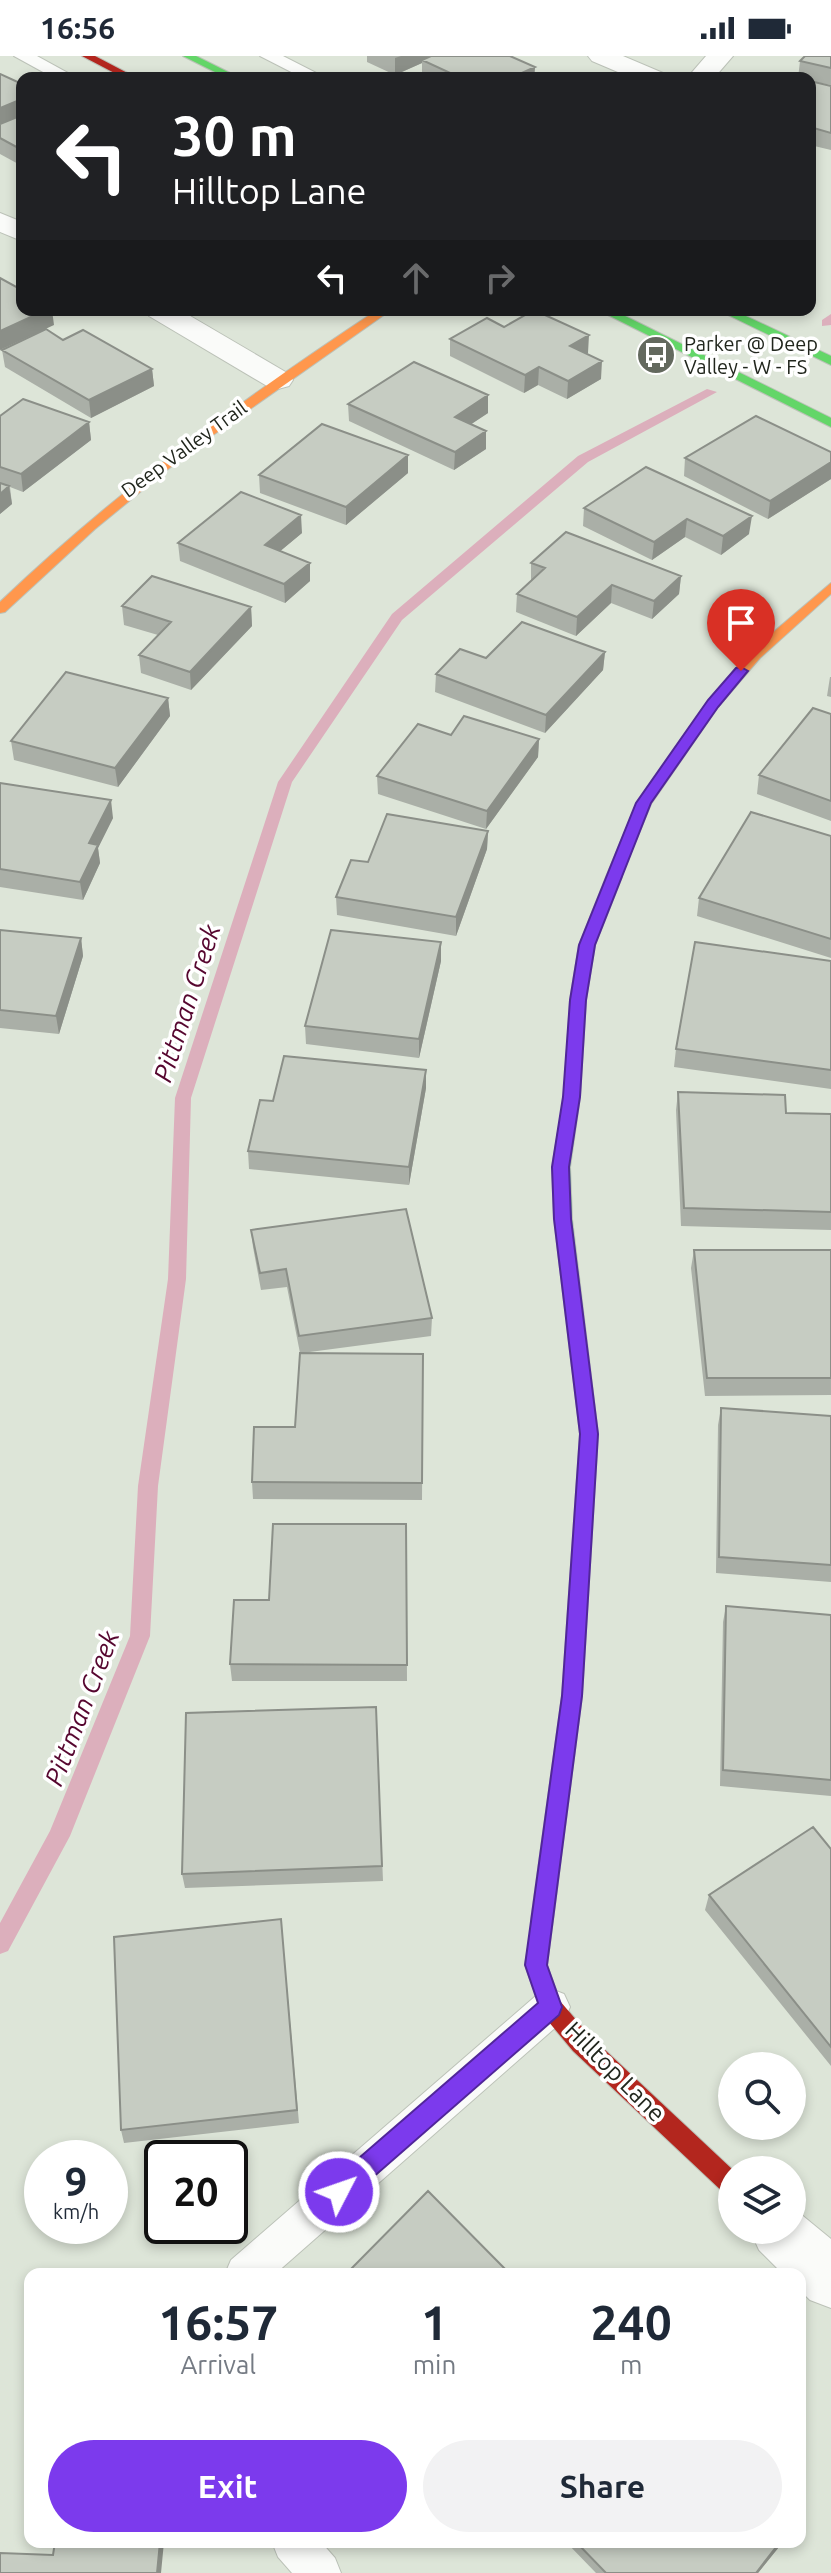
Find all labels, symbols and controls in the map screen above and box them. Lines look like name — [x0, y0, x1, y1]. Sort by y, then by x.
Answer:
text: 16:56 — [40, 11, 115, 45]
icon: left — [40, 104, 144, 208]
text: 30 m — [172, 104, 297, 167]
text: Hilltop Lane — [172, 170, 366, 211]
icon: left — [310, 256, 354, 300]
icon: ahead — [394, 256, 438, 300]
icon: right — [478, 256, 522, 300]
place label: Parker @ Deep Valley - W - FS — [684, 332, 818, 378]
bus stop icon: Parker @ Deep Valley - W - FS — [635, 334, 677, 376]
street label: Deep Valley Trail — [117, 395, 251, 502]
pin — [707, 589, 775, 671]
icon: arrive — [719, 601, 763, 645]
water label: Pittman Creek — [147, 920, 226, 1085]
water label: Pittman Creek — [39, 1625, 125, 1790]
street label: Hilltop Lane — [560, 2016, 671, 2127]
map controls — [718, 2052, 806, 2244]
button: search — [718, 2052, 806, 2140]
speed limit sign: 20 — [144, 2140, 248, 2244]
position arrow — [297, 2150, 381, 2234]
button: layers — [718, 2156, 806, 2244]
text: 9 — [65, 2159, 87, 2204]
text: km/h — [53, 2200, 99, 2223]
text: 16:57 — [158, 2295, 278, 2349]
text: 1 — [421, 2295, 448, 2349]
text: 240 — [591, 2295, 672, 2349]
text: Arrival — [180, 2350, 256, 2379]
text: min — [413, 2350, 456, 2379]
text: m — [620, 2350, 642, 2379]
button: Exit — [48, 2440, 407, 2532]
button: Share — [423, 2440, 782, 2532]

